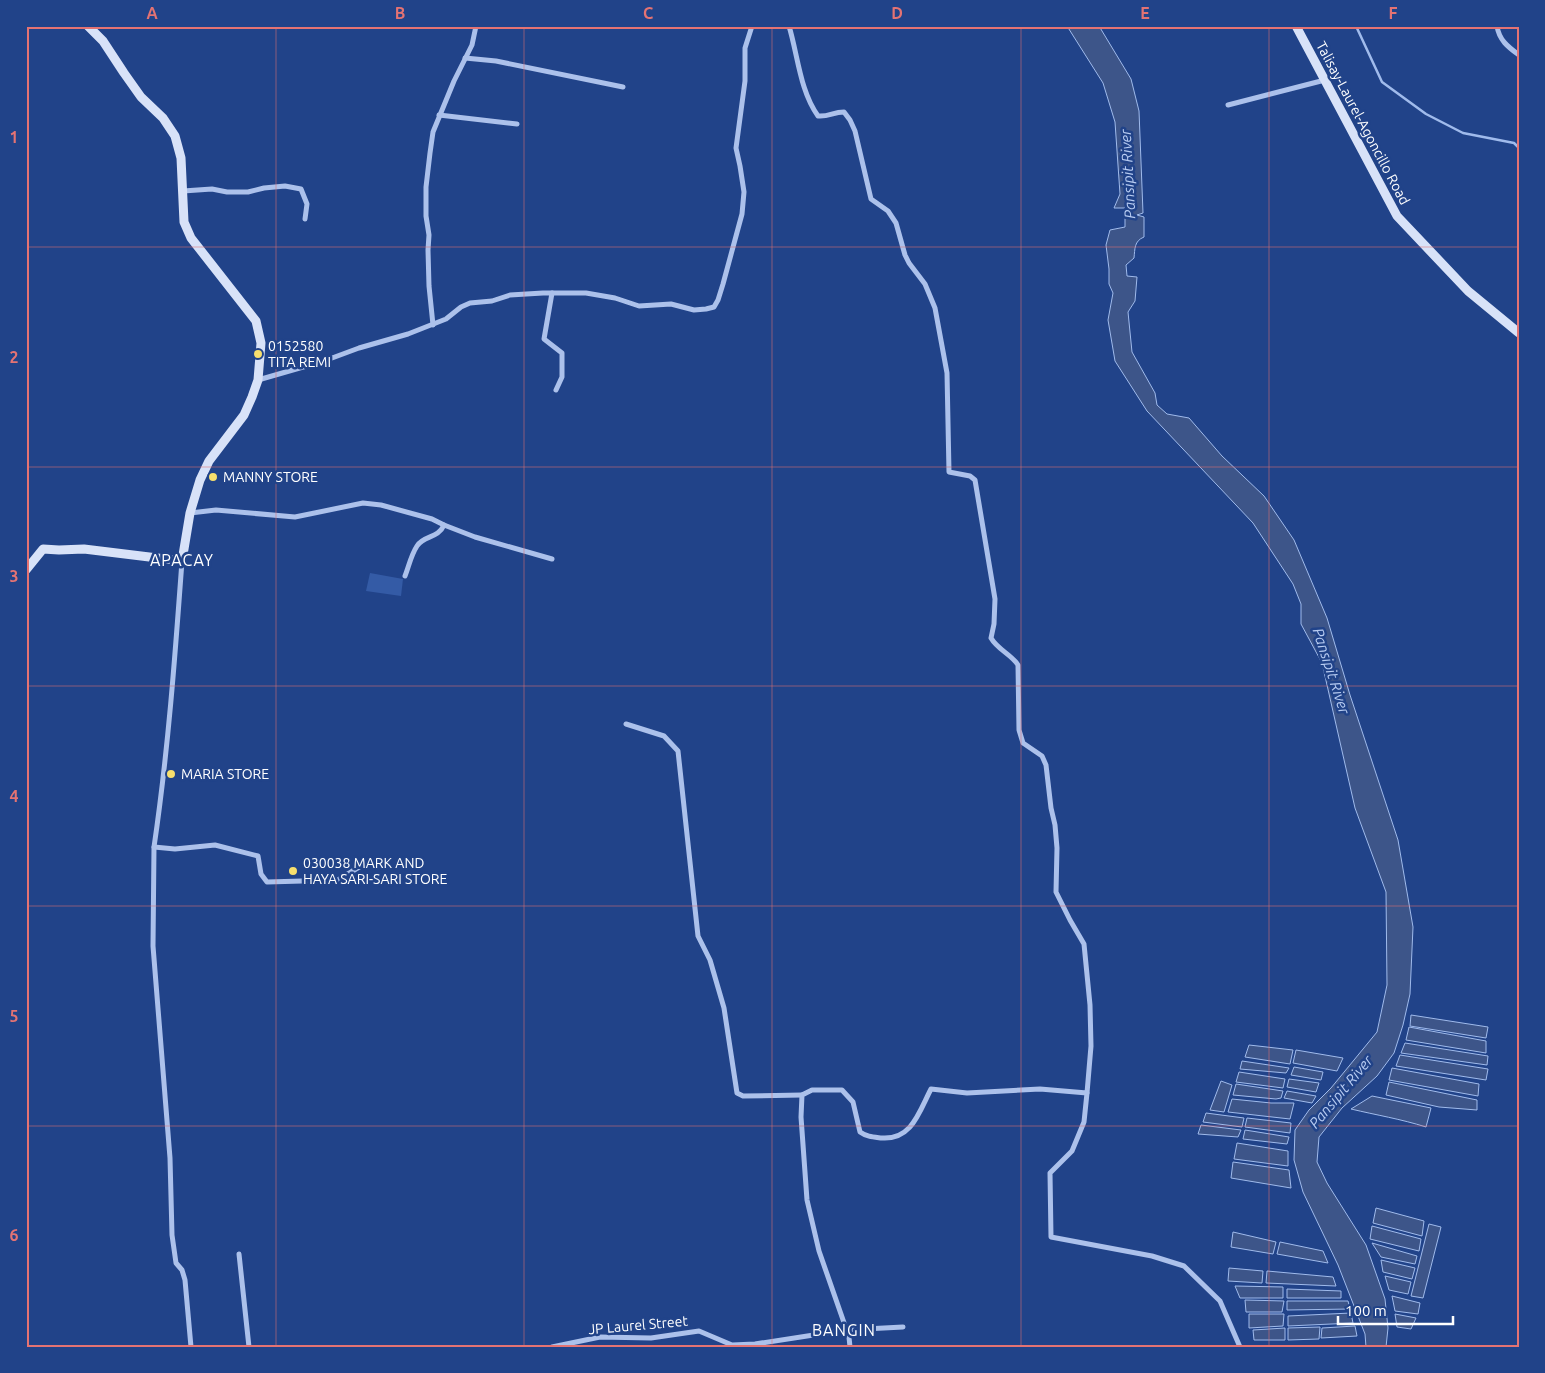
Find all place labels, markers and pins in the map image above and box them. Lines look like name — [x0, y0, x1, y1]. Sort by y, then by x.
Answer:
place label: 0152580 TITA REMI — [268, 338, 331, 370]
marker: 0152580 TITA REMI — [252, 348, 264, 360]
place label: MANNY STORE — [223, 469, 318, 485]
marker: MANNY STORE — [207, 471, 219, 483]
place label: MARIA STORE — [181, 766, 269, 782]
marker: MARIA STORE — [165, 768, 177, 780]
place label: 030038 MARK AND HAYA SARI-SARI STORE — [303, 855, 447, 887]
marker: 030038 MARK AND HAYA SARI-SARI STORE — [287, 865, 299, 877]

